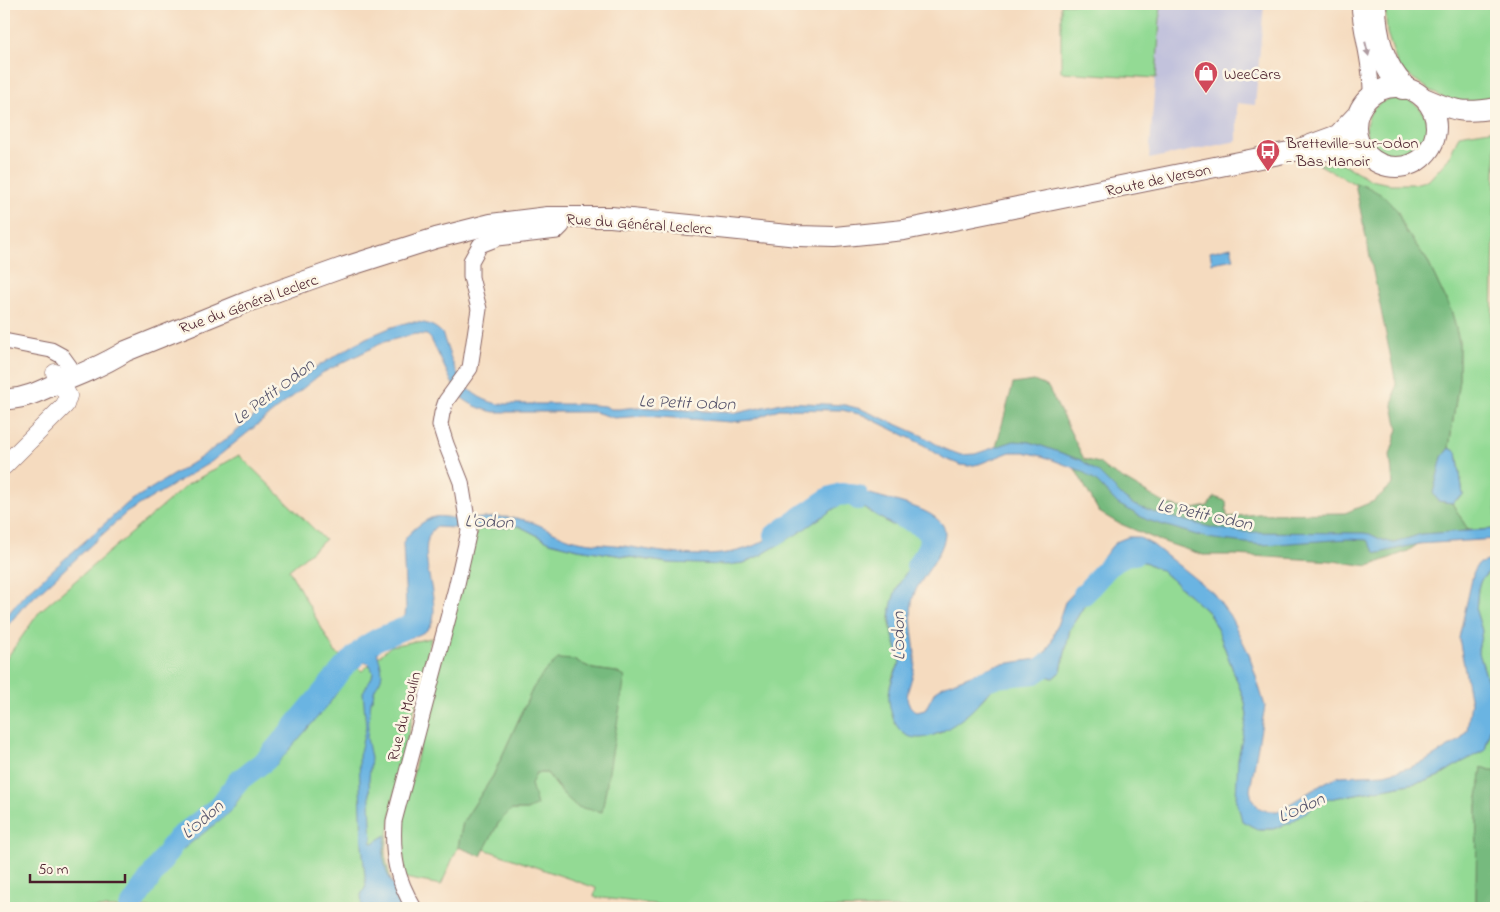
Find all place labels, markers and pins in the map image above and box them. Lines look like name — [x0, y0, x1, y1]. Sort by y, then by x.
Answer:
shop icon: WeeCars — [1193, 60, 1219, 94]
place label: WeeCars — [1224, 63, 1281, 87]
place label: Bretteville-sur-Odon - Bas Manoir — [1285, 132, 1418, 174]
bus stop icon: Bretteville-sur-Odon - Bas Manoir — [1255, 138, 1281, 172]

